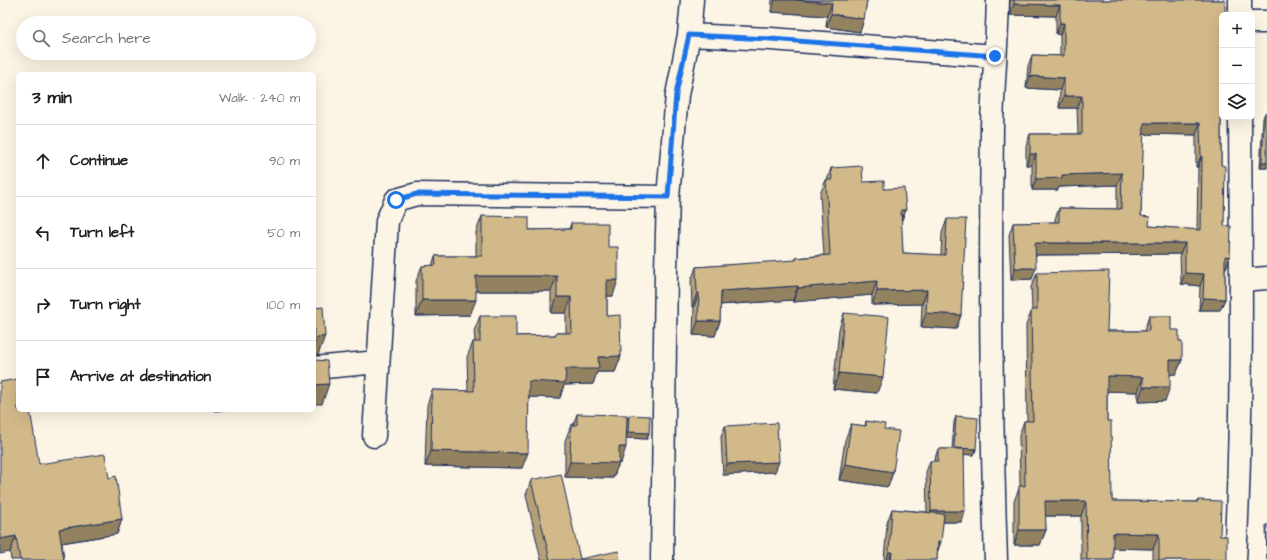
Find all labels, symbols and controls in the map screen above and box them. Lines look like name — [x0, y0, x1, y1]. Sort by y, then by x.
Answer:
map controls — [1219, 12, 1255, 120]
button: + — [1219, 12, 1255, 48]
search box — [16, 16, 316, 60]
icon: search — [30, 27, 52, 49]
text: Search here — [62, 28, 151, 49]
route end — [986, 47, 1004, 65]
button: − — [1219, 48, 1255, 84]
button: layers — [1219, 84, 1255, 120]
text: 3 min — [32, 86, 72, 110]
text: Walk · 240 m — [219, 89, 300, 107]
icon: ahead — [32, 150, 54, 172]
text: Continue — [70, 150, 128, 171]
text: 90 m — [269, 152, 300, 170]
route start — [387, 191, 405, 209]
icon: left — [32, 222, 54, 244]
text: Turn left — [70, 222, 134, 243]
text: 50 m — [267, 224, 300, 242]
icon: right — [32, 294, 54, 316]
text: Turn right — [70, 294, 141, 315]
text: 100 m — [267, 296, 300, 314]
icon: arrive — [32, 366, 54, 388]
text: Arrive at destination — [70, 366, 211, 387]

